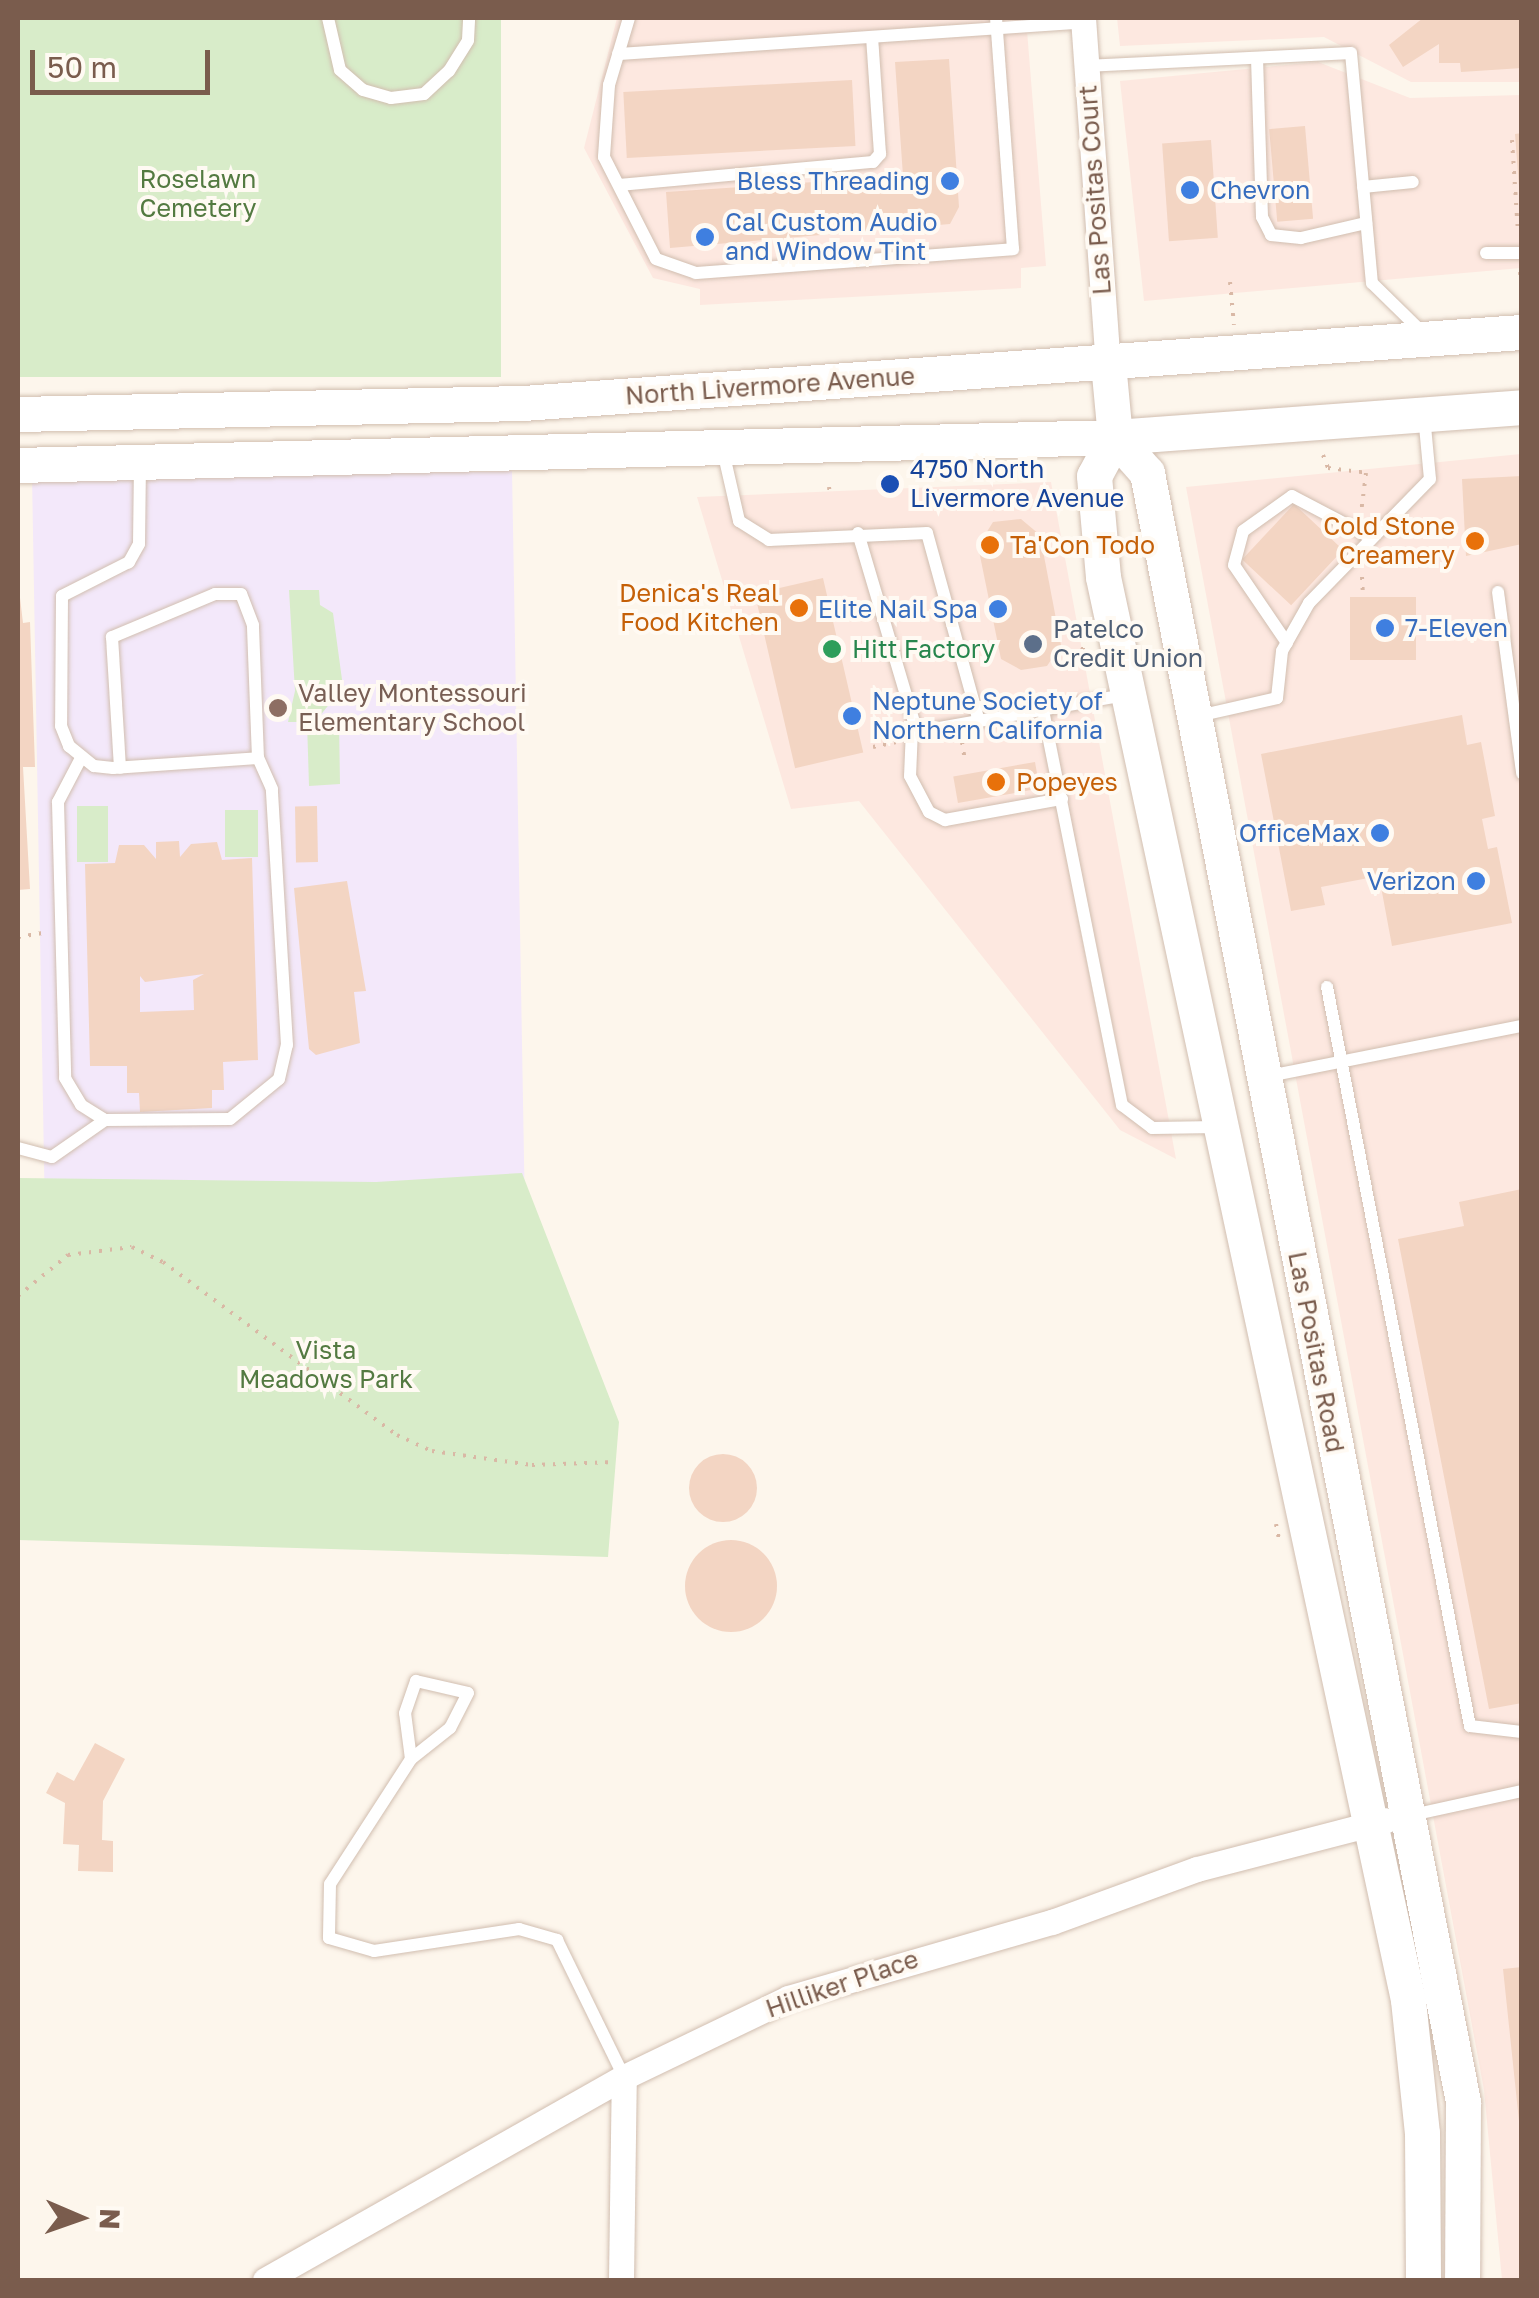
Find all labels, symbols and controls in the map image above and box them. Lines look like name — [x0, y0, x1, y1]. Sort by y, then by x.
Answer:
scale bar — [35, 30, 215, 92]
text: 50 m — [47, 49, 117, 85]
street label: Las Positas Court — [1073, 84, 1117, 296]
park label: Roselawn Cemetery — [139, 165, 257, 224]
place label: Bless Threading — [736, 166, 930, 196]
marker: Bless Threading — [939, 170, 961, 192]
place label: Chevron — [1210, 175, 1310, 205]
marker: Chevron — [1179, 179, 1201, 201]
place label: Cal Custom Audio and Window Tint — [725, 208, 938, 267]
marker: Cal Custom Audio and Window Tint — [694, 226, 716, 248]
street label: North Livermore Avenue — [624, 361, 916, 411]
place label: 4750 North Livermore Avenue — [910, 455, 1124, 514]
marker: 4750 North Livermore Avenue — [879, 473, 901, 495]
place label: Cold Stone Creamery — [1323, 512, 1455, 571]
place label: Ta'Con Todo — [1010, 530, 1155, 560]
marker: Cold Stone Creamery — [1464, 530, 1486, 552]
marker: Ta'Con Todo — [979, 534, 1001, 556]
place label: Denica's Real Food Kitchen — [619, 579, 779, 638]
place label: Elite Nail Spa — [818, 594, 978, 624]
marker: Denica's Real Food Kitchen — [788, 597, 810, 619]
marker: Elite Nail Spa — [987, 598, 1009, 620]
place label: 7-Eleven — [1405, 613, 1508, 643]
place label: Patelco Credit Union — [1053, 615, 1203, 674]
marker: 7-Eleven — [1374, 617, 1396, 639]
marker: Patelco Credit Union — [1022, 633, 1044, 655]
place label: Hitt Factory — [852, 634, 995, 664]
marker: Hitt Factory — [821, 638, 843, 660]
place label: Valley Montessouri Elementary School — [298, 679, 527, 738]
place label: Neptune Society of Northern California — [872, 687, 1103, 746]
marker: Valley Montessouri Elementary School — [267, 697, 289, 719]
marker: Neptune Society of Northern California — [841, 705, 863, 727]
place label: Popeyes — [1016, 767, 1118, 797]
marker: Popeyes — [985, 771, 1007, 793]
place label: OfficeMax — [1239, 818, 1360, 848]
marker: OfficeMax — [1369, 822, 1391, 844]
place label: Verizon — [1367, 866, 1456, 896]
marker: Verizon — [1465, 870, 1487, 892]
street label: Las Positas Road — [1282, 1249, 1350, 1455]
park label: Vista Meadows Park — [239, 1336, 413, 1395]
street label: Hilliker Place — [762, 1944, 922, 2024]
north arrow — [30, 2168, 130, 2268]
text: N — [94, 2208, 127, 2230]

